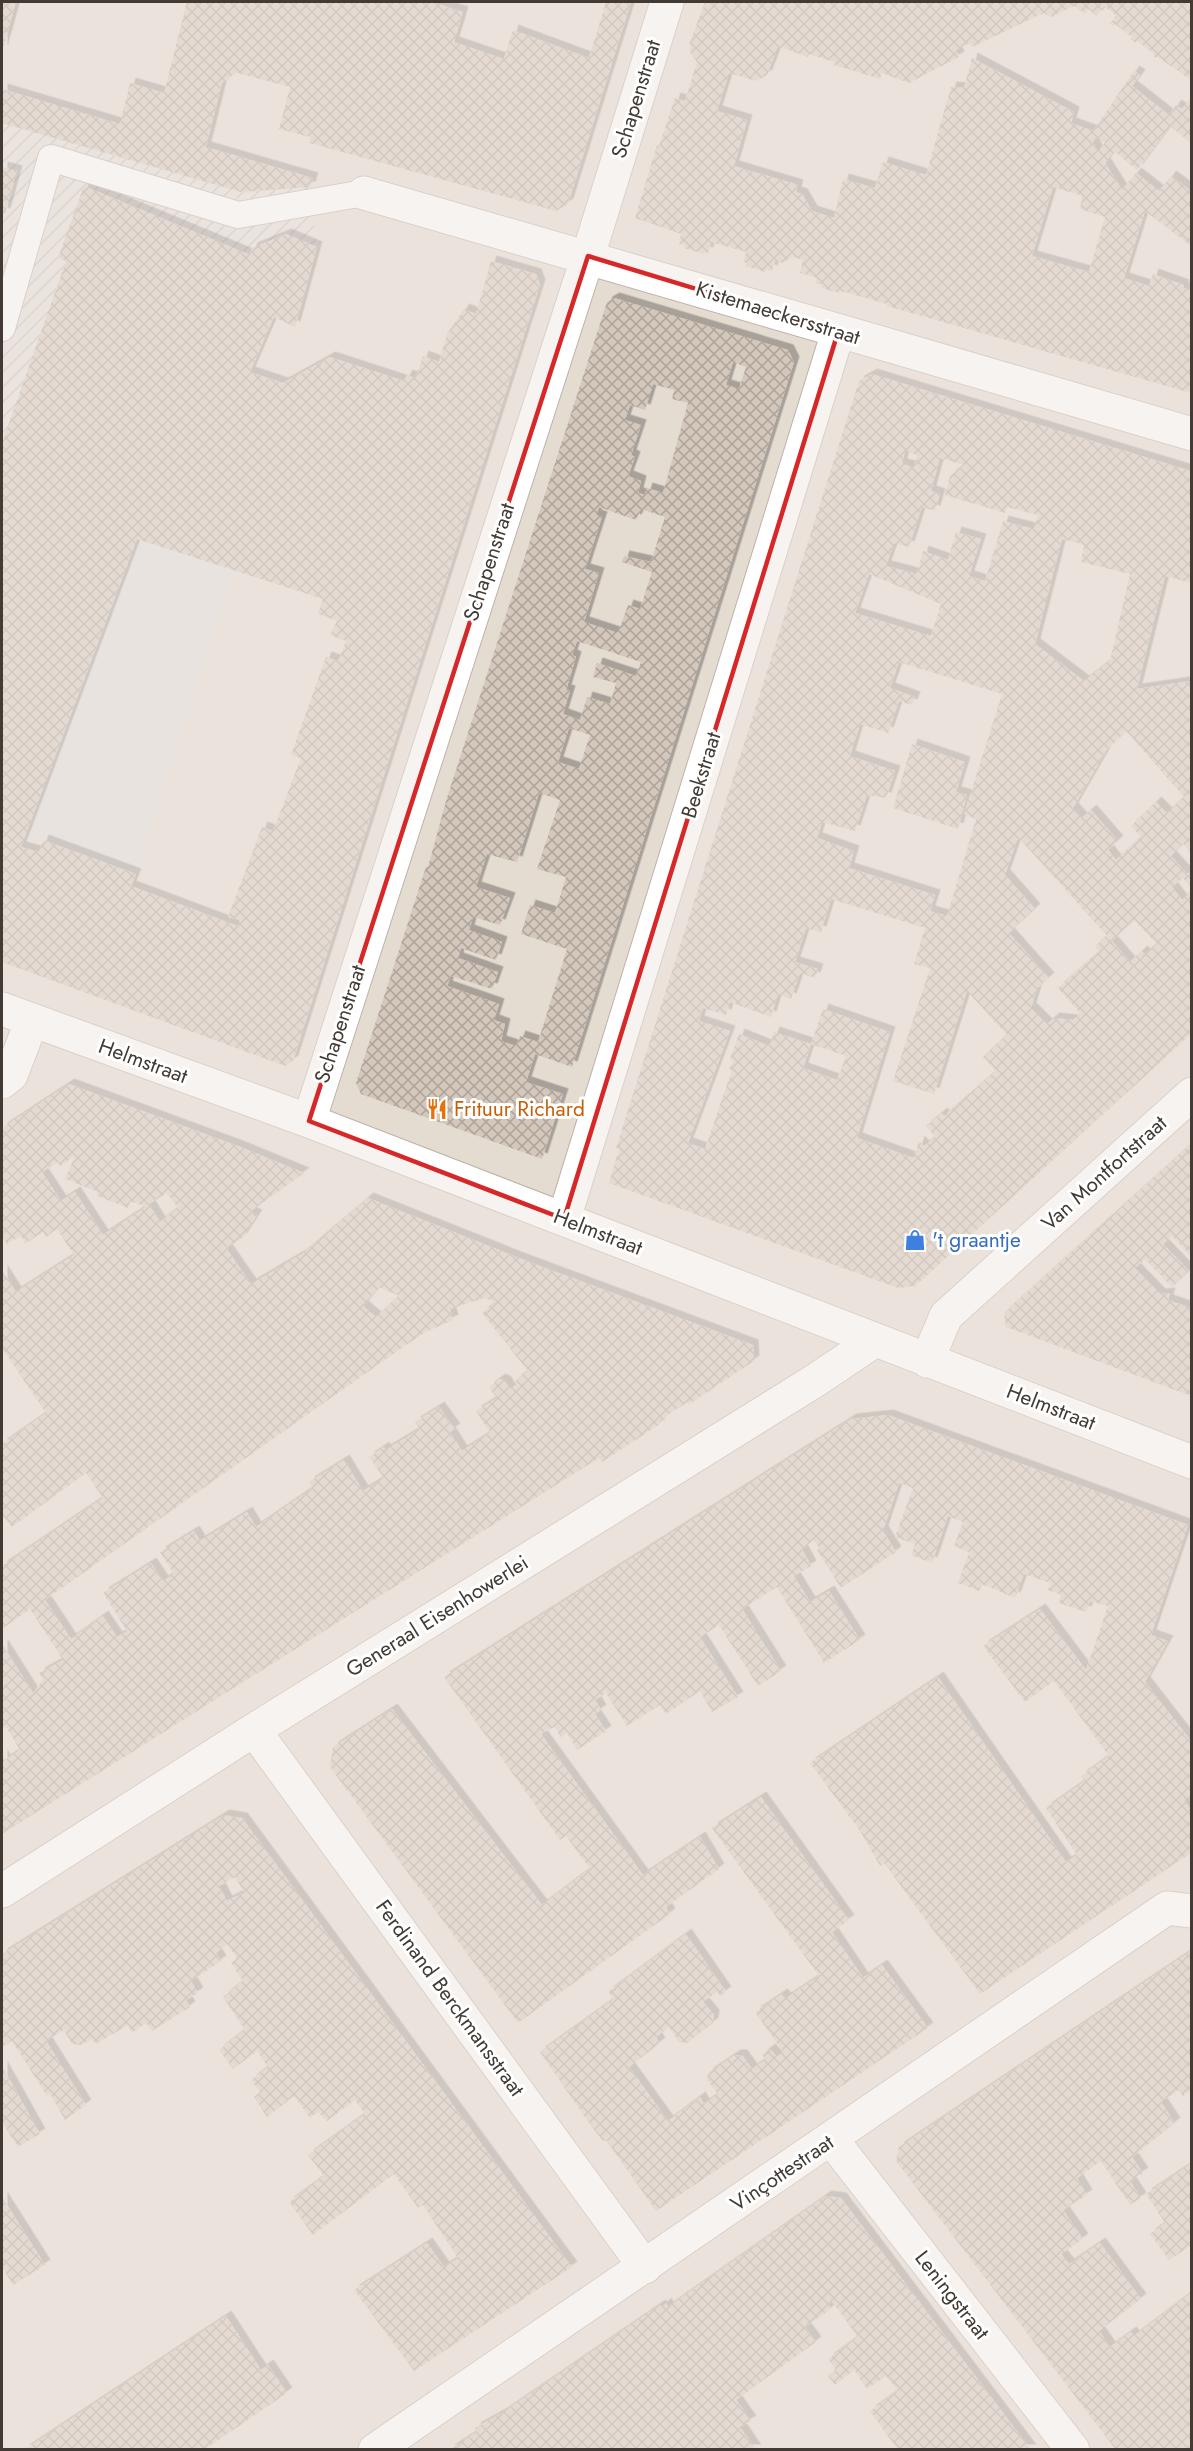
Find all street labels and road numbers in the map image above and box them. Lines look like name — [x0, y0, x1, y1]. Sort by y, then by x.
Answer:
street label: Schapenstraat — [604, 36, 668, 162]
street label: Kistemaeckersstraat — [692, 274, 864, 352]
street label: Schapenstraat — [456, 499, 522, 625]
street label: Beekstraat — [674, 728, 728, 822]
street label: Schapenstraat — [307, 961, 373, 1087]
street label: Helmstraat — [94, 1031, 192, 1091]
street label: Van Montfortstraat — [1035, 1109, 1173, 1237]
street label: Helmstraat — [549, 1201, 647, 1263]
street label: Helmstraat — [1002, 1376, 1100, 1438]
street label: Generaal Eisenhowerlei — [340, 1548, 534, 1684]
street label: Ferdinand Berckmansstraat — [368, 1894, 532, 2102]
street label: Vinçottestraat — [724, 2127, 840, 2219]
street label: Leningstraat — [908, 2244, 996, 2346]

